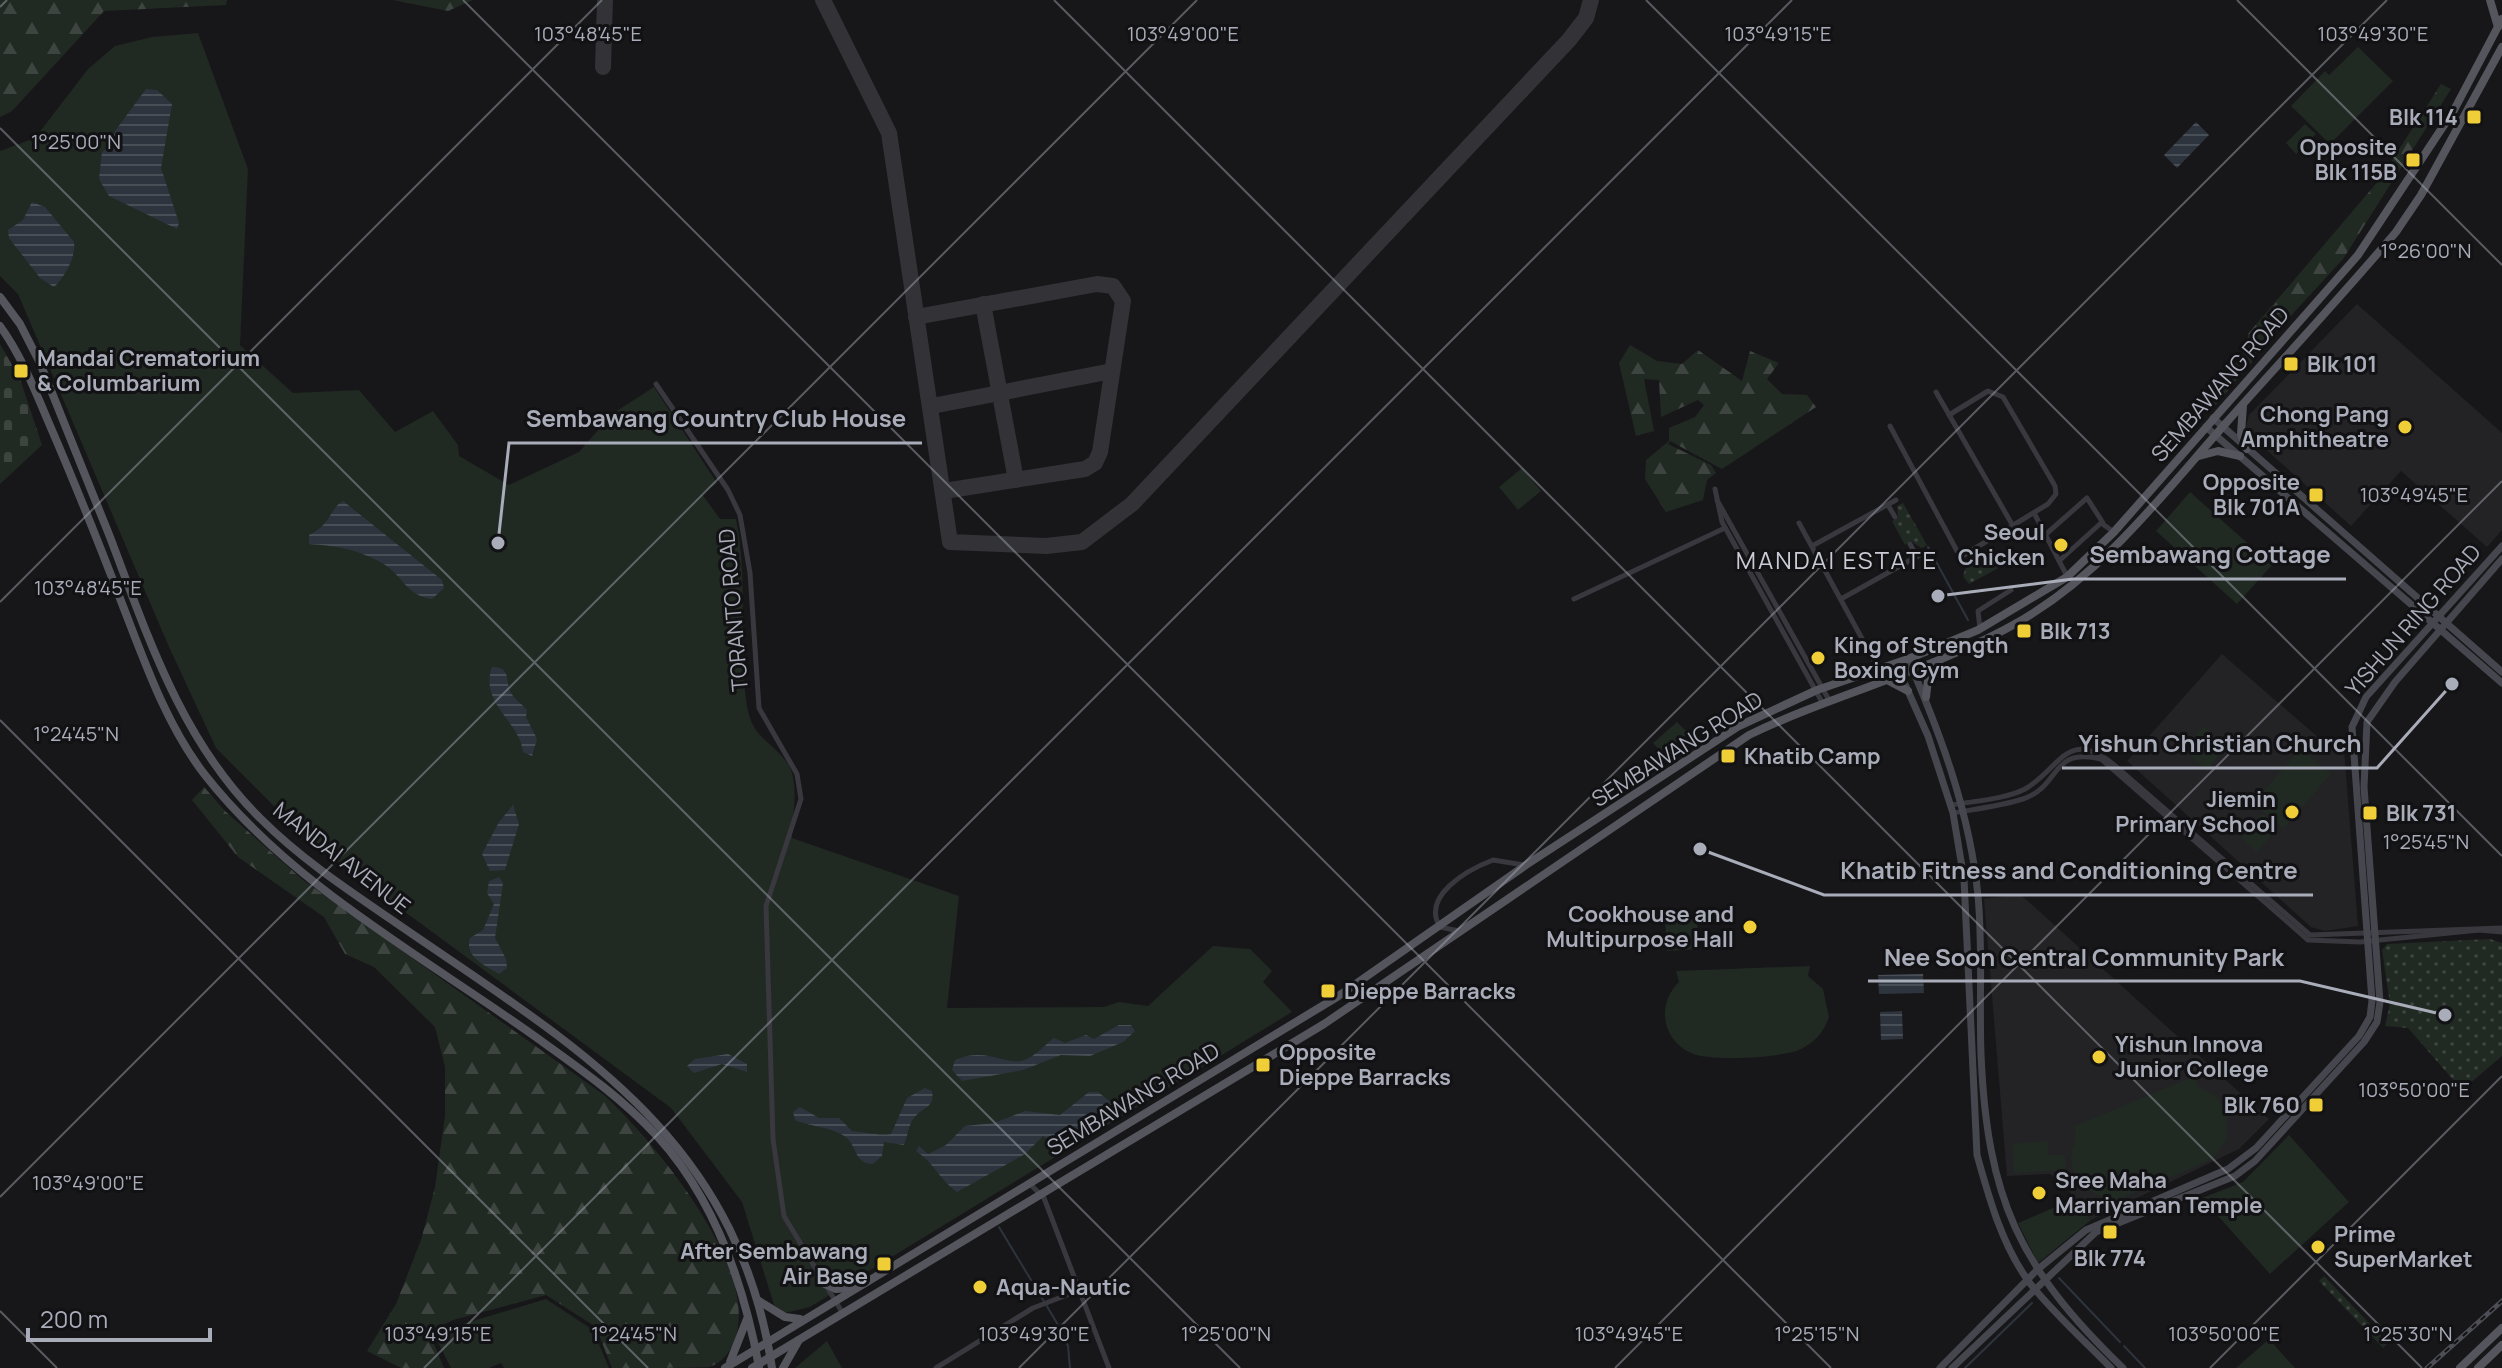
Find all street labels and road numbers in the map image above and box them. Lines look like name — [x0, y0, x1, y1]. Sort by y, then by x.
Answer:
street label: SEMBAWANG ROAD — [2144, 300, 2296, 468]
street label: TORANTO ROAD — [711, 527, 755, 693]
street label: YISHUN RING ROAD — [2339, 537, 2487, 703]
street label: SEMBAWANG ROAD — [1586, 684, 1768, 814]
street label: MANDAI AVENUE — [267, 795, 417, 921]
street label: SEMBAWANG ROAD — [1041, 1036, 1225, 1162]

